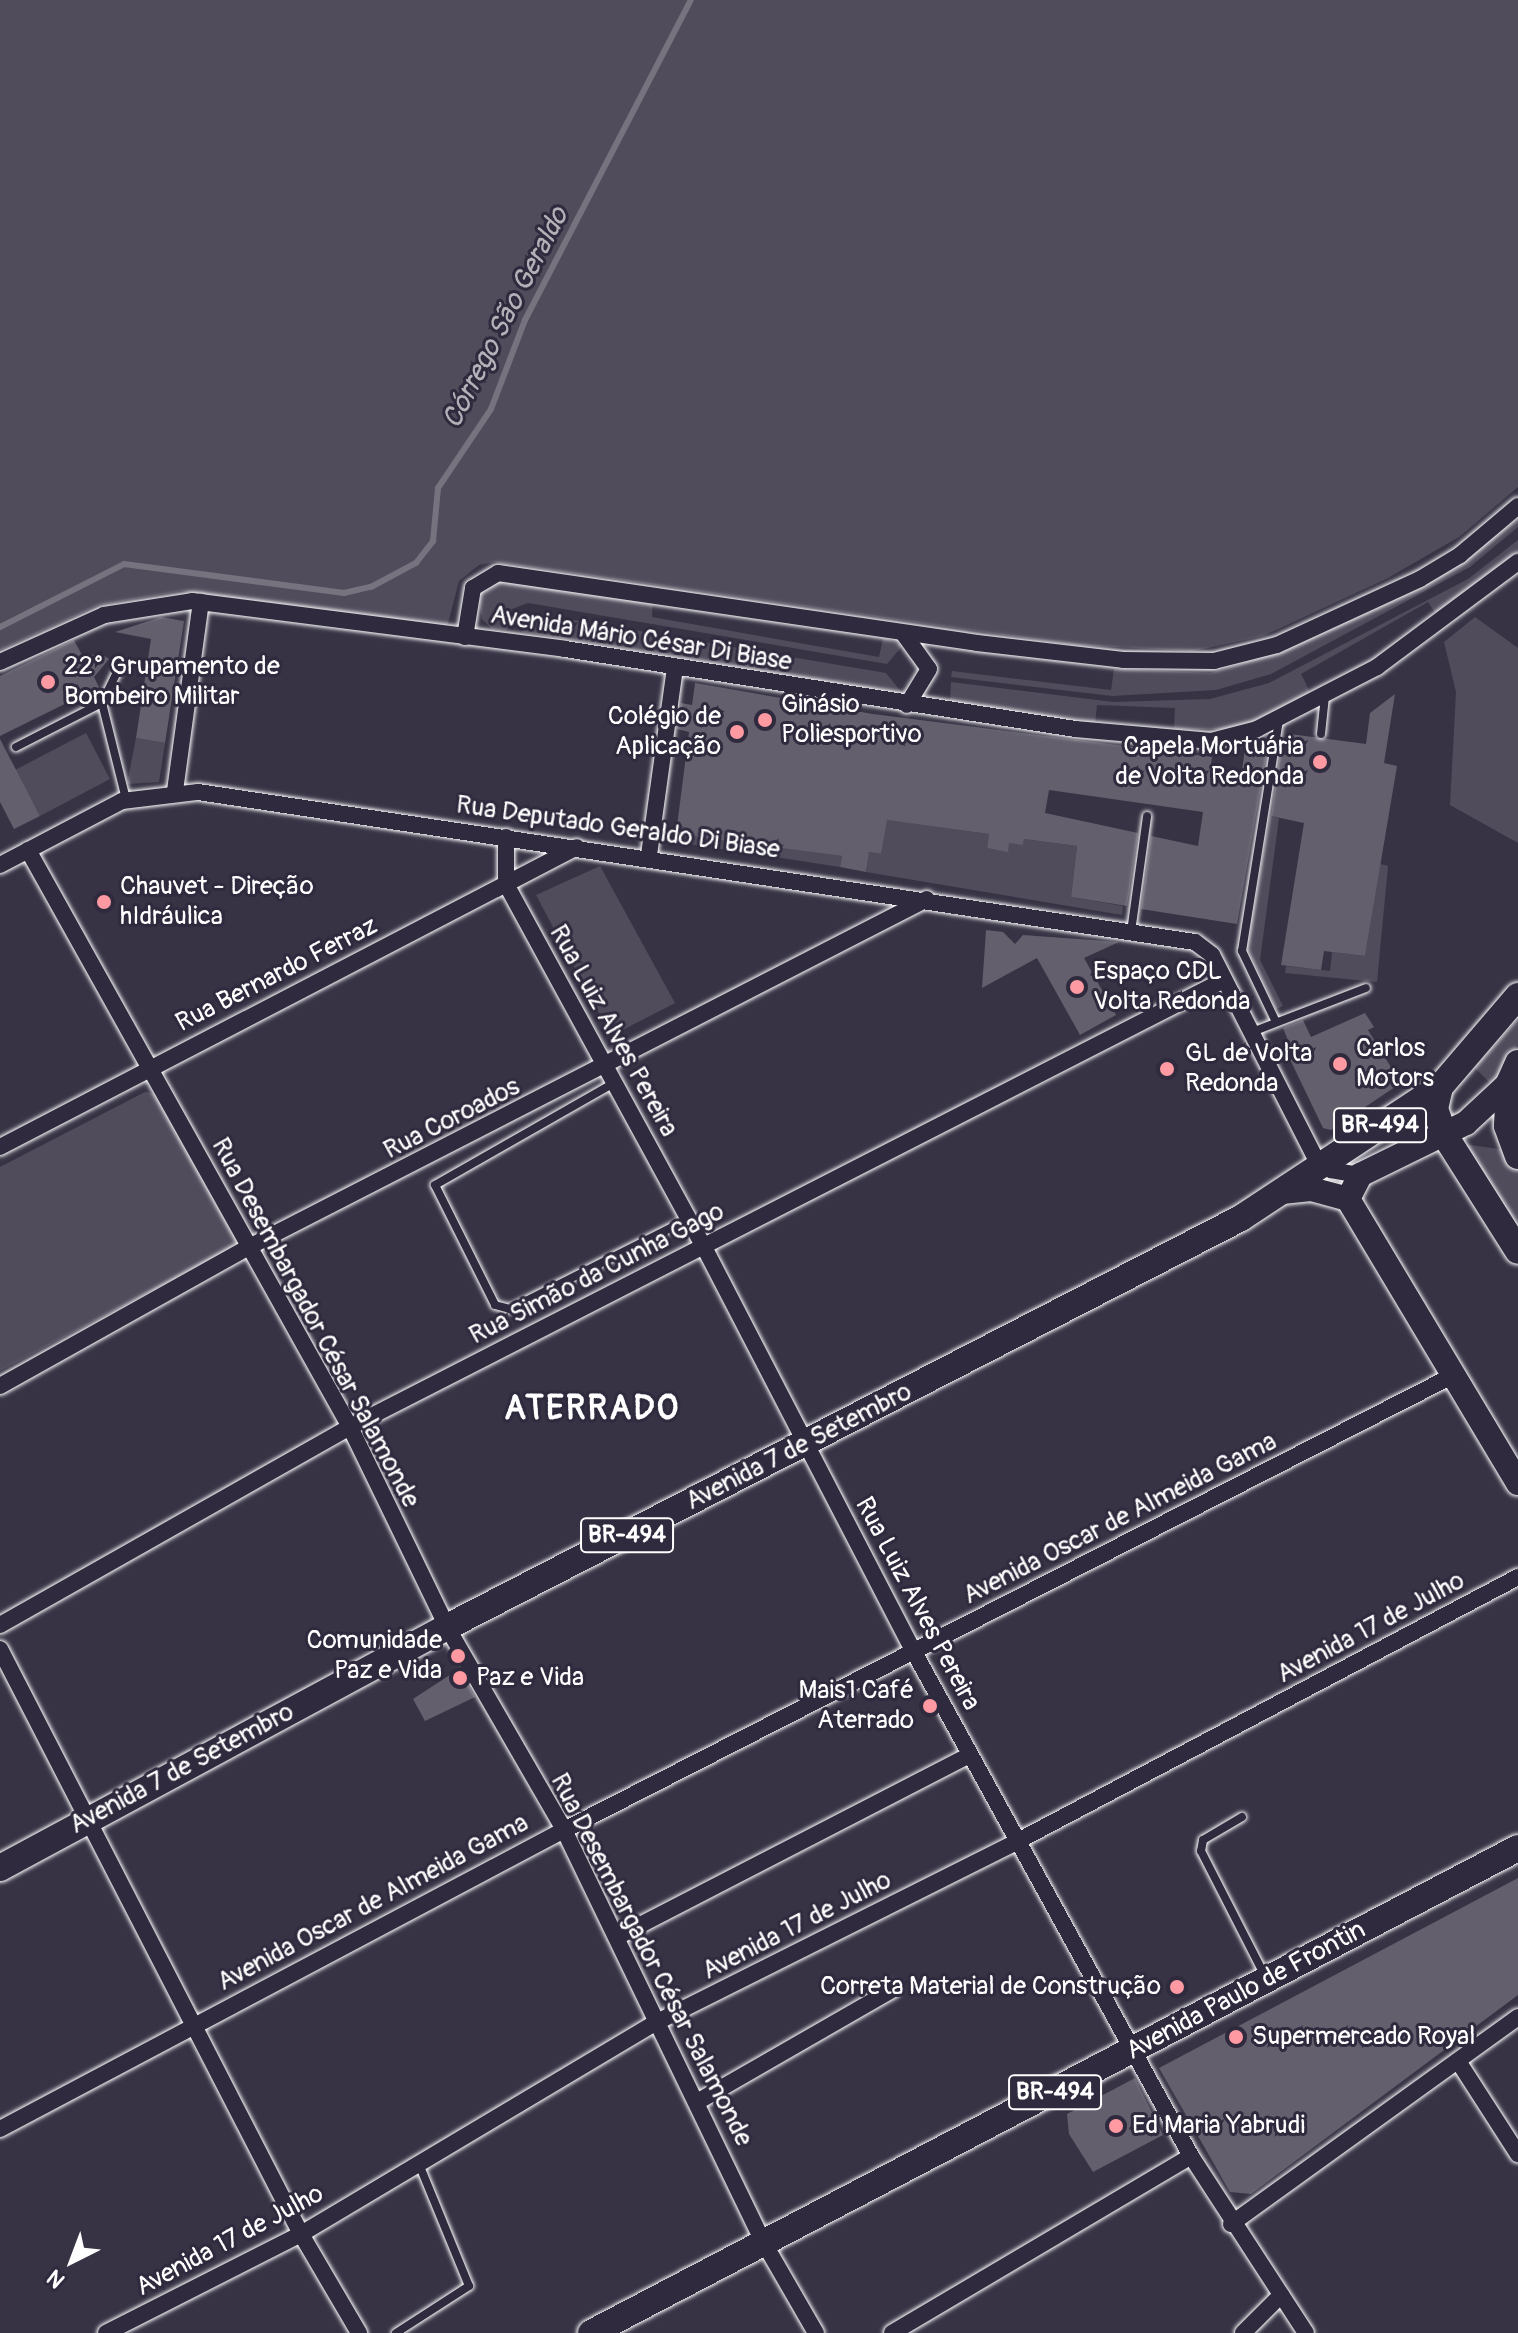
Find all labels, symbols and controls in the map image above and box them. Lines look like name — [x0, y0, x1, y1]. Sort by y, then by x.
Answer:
water label: Córrego São Geraldo — [436, 202, 576, 434]
street label: Avenida Mário César Di Biase — [488, 600, 794, 678]
place label: 22° Grupamento de Bombeiro Militar — [64, 651, 280, 712]
marker: 22° Grupamento de Bombeiro Militar — [39, 673, 57, 691]
place label: Ginásio Poliesportivo — [781, 689, 922, 750]
place label: Colégio de Aplicação — [608, 701, 721, 762]
marker: Ginásio Poliesportivo — [756, 711, 774, 729]
marker: Colégio de Aplicação — [728, 723, 746, 741]
place label: Capela Mortuária de Volta Redonda — [1115, 731, 1304, 792]
marker: Capela Mortuária de Volta Redonda — [1311, 753, 1329, 771]
street label: Rua Deputado Geraldo Di Biase — [454, 790, 782, 866]
place label: Chauvet - Direção hIdráulica — [120, 871, 314, 932]
marker: Chauvet - Direção hIdráulica — [95, 893, 113, 911]
street label: Rua Bernardo Ferraz — [171, 911, 383, 1039]
street label: Rua Luiz Alves Pereira — [542, 920, 684, 1142]
place label: Espaço CDL Volta Redonda — [1093, 956, 1250, 1018]
marker: Espaço CDL Volta Redonda — [1068, 978, 1086, 996]
place label: Carlos Motors — [1356, 1033, 1434, 1094]
place label: GL de Volta Redonda — [1185, 1038, 1312, 1100]
marker: Carlos Motors — [1331, 1055, 1349, 1073]
marker: GL de Volta Redonda — [1156, 1058, 1178, 1080]
street label: Rua Coroados — [379, 1071, 525, 1167]
road number: BR-494 — [1332, 1105, 1428, 1145]
street label: Rua Desembargador César Salamonde — [204, 1133, 426, 1513]
street label: Rua Simão da Cunha Gago — [464, 1196, 730, 1352]
street label: Avenida 7 de Setembro — [681, 1376, 917, 1518]
district label: ATERRADO — [504, 1389, 680, 1429]
street label: Avenida Oscar de Almeida Gama — [958, 1426, 1282, 1612]
street label: Rua Luiz Alves Pereira — [848, 1492, 986, 1716]
road number: BR-494 — [579, 1515, 675, 1555]
street label: Avenida 17 de Julho — [1272, 1565, 1470, 1691]
place label: Comunidade Paz e Vida — [307, 1625, 442, 1686]
marker: Comunidade Paz e Vida — [449, 1647, 467, 1665]
place label: Paz e Vida — [476, 1662, 584, 1694]
marker: Paz e Vida — [451, 1669, 469, 1687]
place label: Mais1 Café Aterrado — [799, 1675, 914, 1736]
street label: Avenida 7 de Setembro — [64, 1697, 300, 1841]
marker: Mais1 Café Aterrado — [921, 1697, 939, 1715]
street label: Rua Desembargador César Salamonde — [543, 1768, 759, 2152]
street label: Avenida Oscar de Almeida Gama — [212, 1808, 534, 1998]
street label: Avenida 17 de Julho — [697, 1865, 897, 1987]
street label: Avenida Paulo de Frontin — [1121, 1915, 1371, 2067]
place label: Correta Material de Construção — [820, 1971, 1161, 2003]
marker: Correta Material de Construção — [1168, 1978, 1186, 1996]
place label: Supermercado Royal — [1252, 2021, 1475, 2053]
marker: Supermercado Royal — [1227, 2028, 1245, 2046]
road number: BR-494 — [1007, 2072, 1103, 2112]
place label: Ed Maria Yabrudi — [1132, 2110, 1305, 2142]
marker: Ed Maria Yabrudi — [1107, 2117, 1125, 2135]
street label: Avenida 17 de Julho — [131, 2178, 329, 2304]
north arrow — [32, 2221, 112, 2301]
text: N — [41, 2263, 71, 2294]

